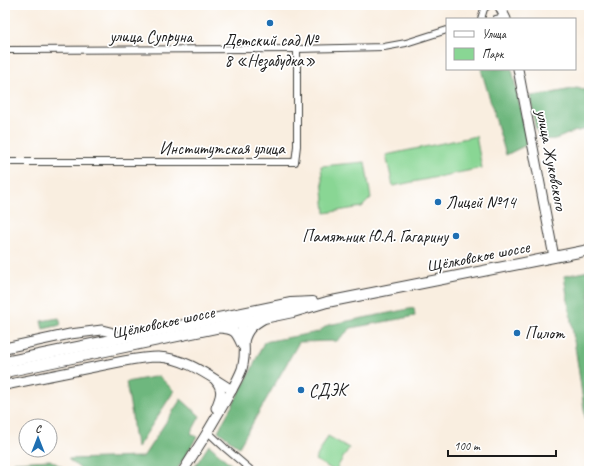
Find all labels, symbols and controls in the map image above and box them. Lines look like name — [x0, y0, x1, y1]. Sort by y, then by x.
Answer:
marker: Детский сад № 8 «Незабудка» — [265, 18, 275, 28]
legend — [446, 18, 576, 70]
street label: улица Супруна — [108, 26, 195, 47]
text: Улица — [482, 26, 507, 42]
place label: Детский сад № 8 «Незабудка» — [223, 30, 320, 72]
text: Парк — [482, 46, 505, 62]
street label: улица Жуковского — [531, 107, 572, 213]
street label: Институтская улица — [159, 138, 286, 159]
place label: Лицей №14 — [446, 192, 518, 213]
marker: Лицей №14 — [433, 197, 443, 207]
place label: Памятник Ю.А. Гагарину — [302, 226, 449, 247]
marker: Памятник Ю.А. Гагарину — [451, 231, 461, 241]
street label: Щёлковское шоссе — [425, 236, 533, 277]
street label: Щёлковское шоссе — [110, 301, 218, 344]
place label: Пилот — [525, 323, 566, 344]
marker: Пилот — [512, 328, 522, 338]
place label: СДЭК — [309, 380, 350, 401]
marker: СДЭК — [296, 385, 306, 395]
north arrow — [18, 418, 58, 458]
text: С — [35, 421, 42, 435]
scale bar — [448, 432, 556, 458]
text: 100 m — [454, 438, 481, 454]

